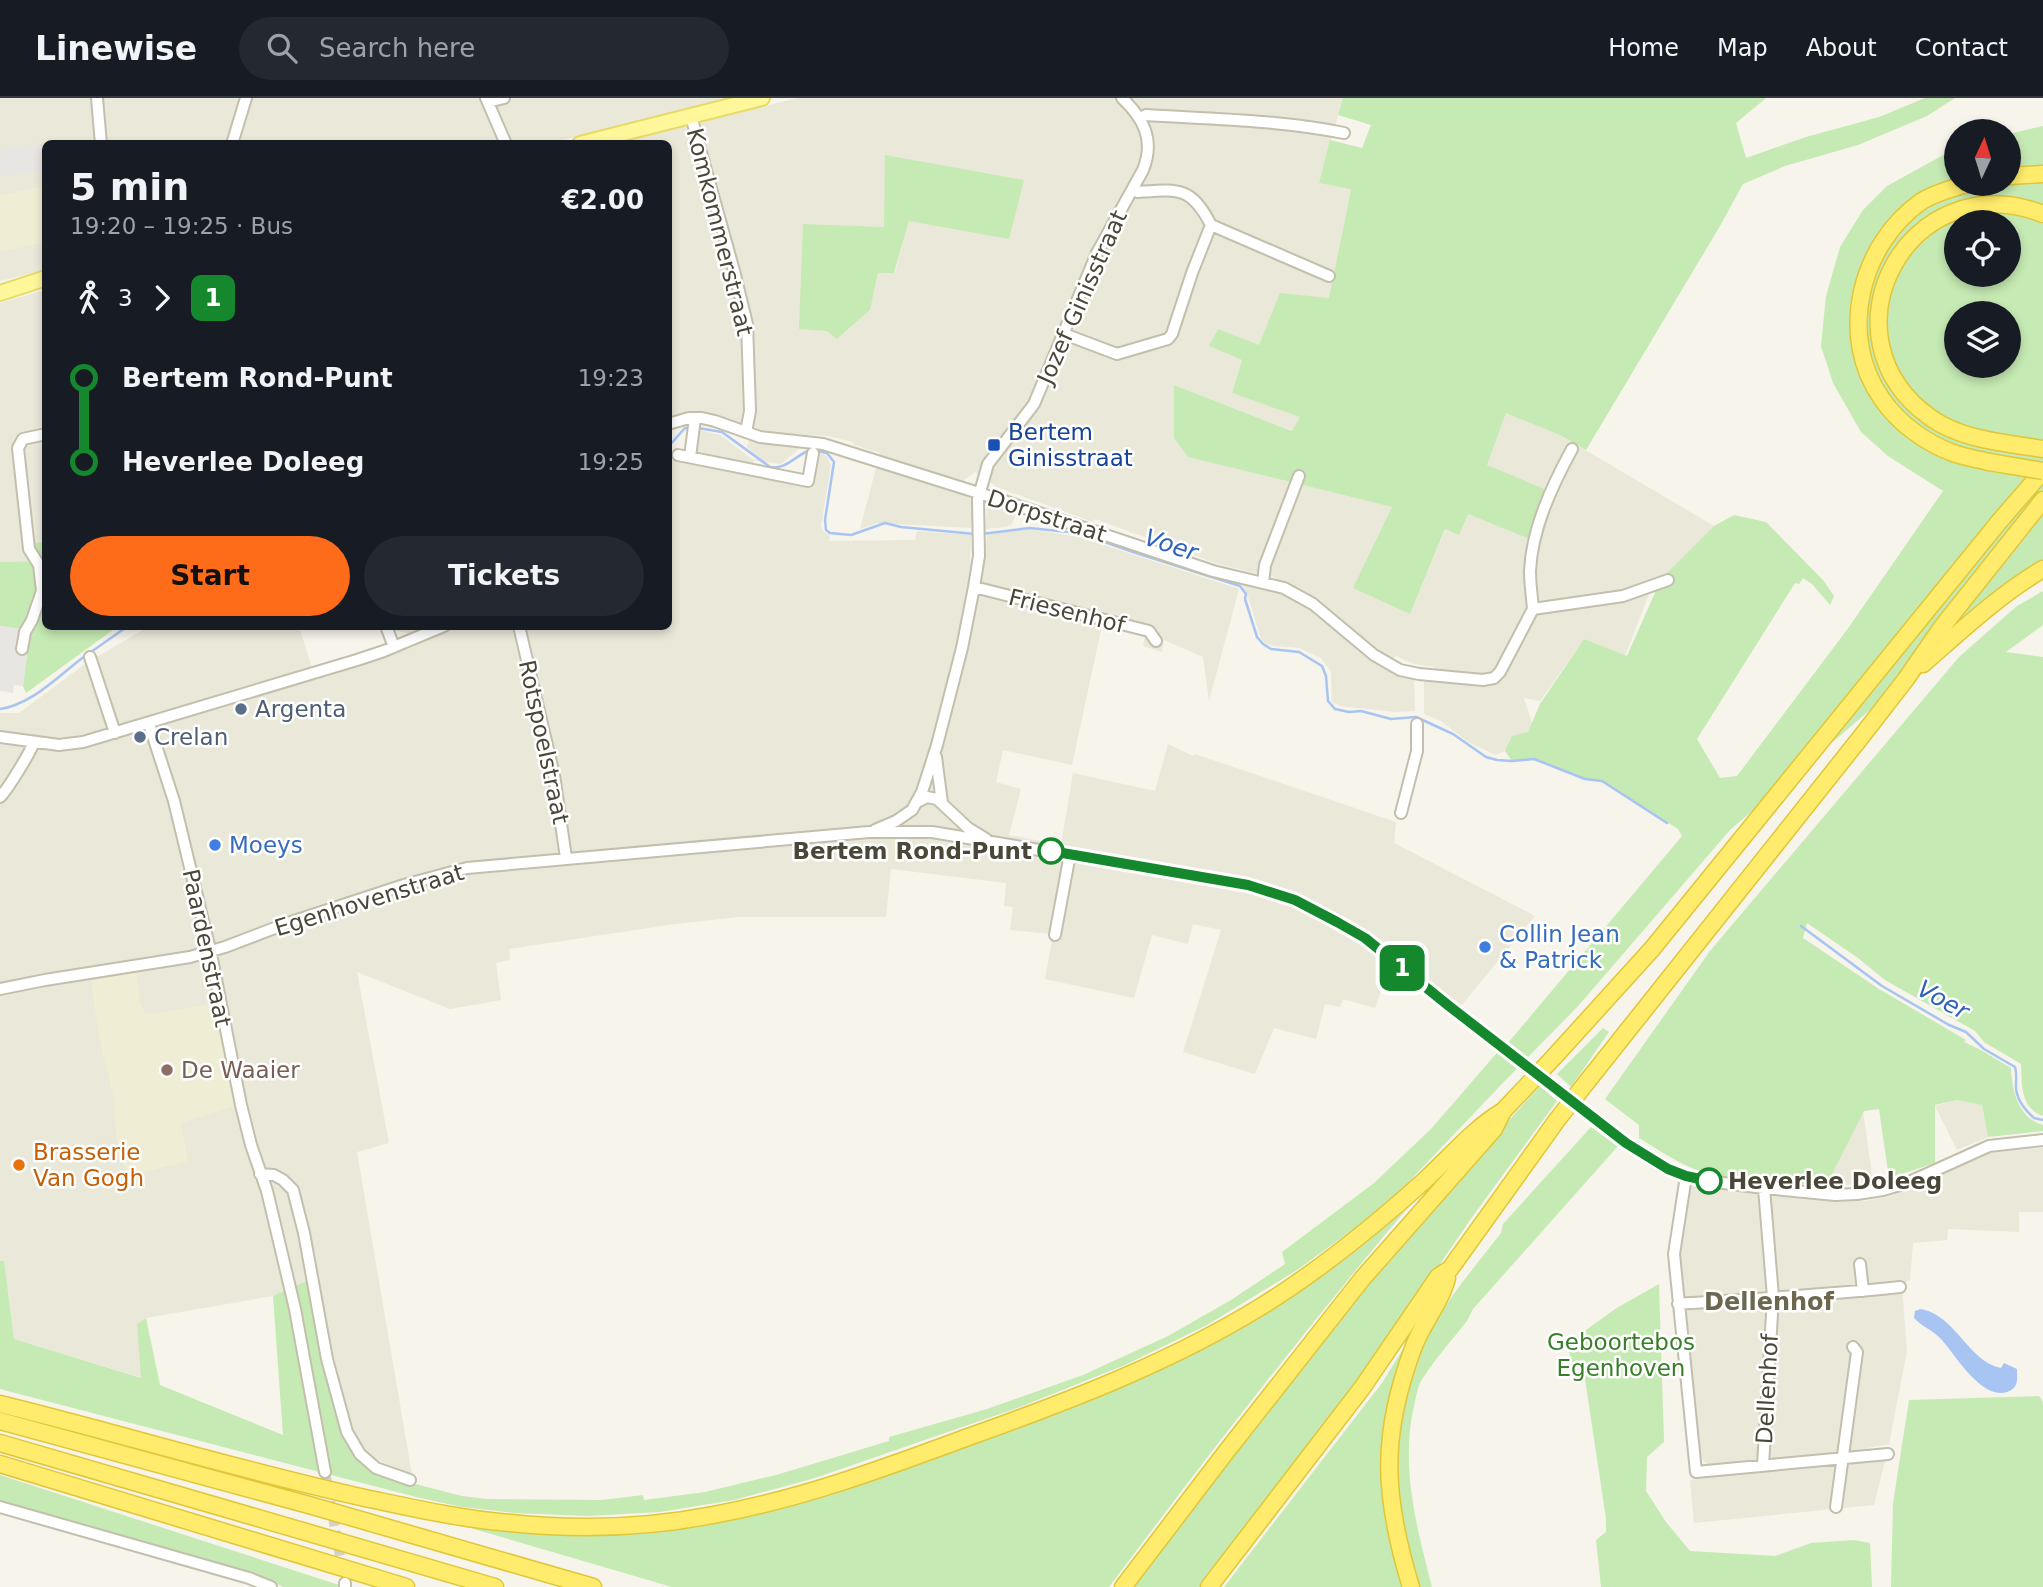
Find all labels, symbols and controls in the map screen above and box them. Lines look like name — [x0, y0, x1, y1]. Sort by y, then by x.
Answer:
search box — [239, 17, 729, 80]
text: Linewise — [35, 29, 197, 68]
icon: search — [263, 29, 301, 67]
text: Search here — [319, 33, 475, 63]
text: Home — [1608, 34, 1679, 62]
text: Map — [1717, 34, 1768, 62]
text: About — [1806, 34, 1877, 62]
text: Contact — [1915, 34, 2008, 62]
north arrow — [1944, 119, 2021, 196]
map controls — [1944, 119, 2021, 378]
street label: Komkommerstraat — [682, 125, 758, 339]
text: 5 min — [70, 165, 189, 209]
text: €2.00 — [562, 185, 644, 215]
street label: Jozef Ginisstraat — [1031, 206, 1132, 390]
button: locate — [1944, 210, 2021, 287]
text: 19:20 – 19:25 · Bus — [70, 213, 293, 239]
icon: walk — [70, 279, 108, 317]
icon: forward — [143, 279, 181, 317]
text: 1 — [205, 284, 221, 312]
text: 3 — [118, 285, 133, 311]
button: layers — [1944, 301, 2021, 378]
text: Bertem Rond-Punt — [122, 363, 393, 393]
text: 19:23 — [578, 365, 644, 391]
place label: Bertem Ginisstraat — [1008, 419, 1133, 471]
marker: Bertem Ginisstraat — [986, 437, 1002, 453]
text: Heverlee Doleeg — [122, 447, 364, 477]
text: 19:25 — [578, 449, 644, 475]
street label: Dorpstraat — [984, 485, 1110, 547]
water label: Voer — [1141, 523, 1203, 567]
button: Start — [70, 536, 350, 616]
button: Tickets — [364, 536, 644, 616]
street label: Friesenhof — [1006, 584, 1129, 638]
street label: Rotspoelstraat — [514, 658, 574, 826]
place label: Argenta — [255, 696, 346, 722]
marker: Argenta — [233, 701, 249, 717]
place label: Crelan — [154, 724, 228, 750]
marker: Crelan — [132, 729, 148, 745]
place label: Moeys — [229, 832, 303, 858]
marker: Moeys — [207, 837, 223, 853]
place label: Bertem Rond-Punt — [792, 838, 1032, 864]
marker: Bertem Rond-Punt — [1038, 838, 1064, 864]
street label: Egenhovenstraat — [271, 859, 467, 941]
street label: Paardenstraat — [178, 867, 236, 1029]
place label: Collin Jean & Patrick — [1499, 921, 1620, 973]
marker: Collin Jean & Patrick — [1477, 939, 1493, 955]
line badge: 1 — [1379, 945, 1425, 991]
text: 1 — [1394, 954, 1410, 982]
water label: Voer — [1912, 975, 1975, 1026]
place label: De Waaier — [181, 1057, 300, 1083]
marker: De Waaier — [159, 1062, 175, 1078]
place label: Brasserie Van Gogh — [33, 1139, 144, 1191]
marker: Brasserie Van Gogh — [11, 1157, 27, 1173]
marker: Heverlee Doleeg — [1696, 1168, 1722, 1194]
place label: Heverlee Doleeg — [1728, 1168, 1942, 1194]
district label: Dellenhof — [1704, 1288, 1835, 1316]
park label: Geboortebos Egenhoven — [1547, 1329, 1695, 1381]
street label: Dellenhof — [1751, 1332, 1783, 1445]

